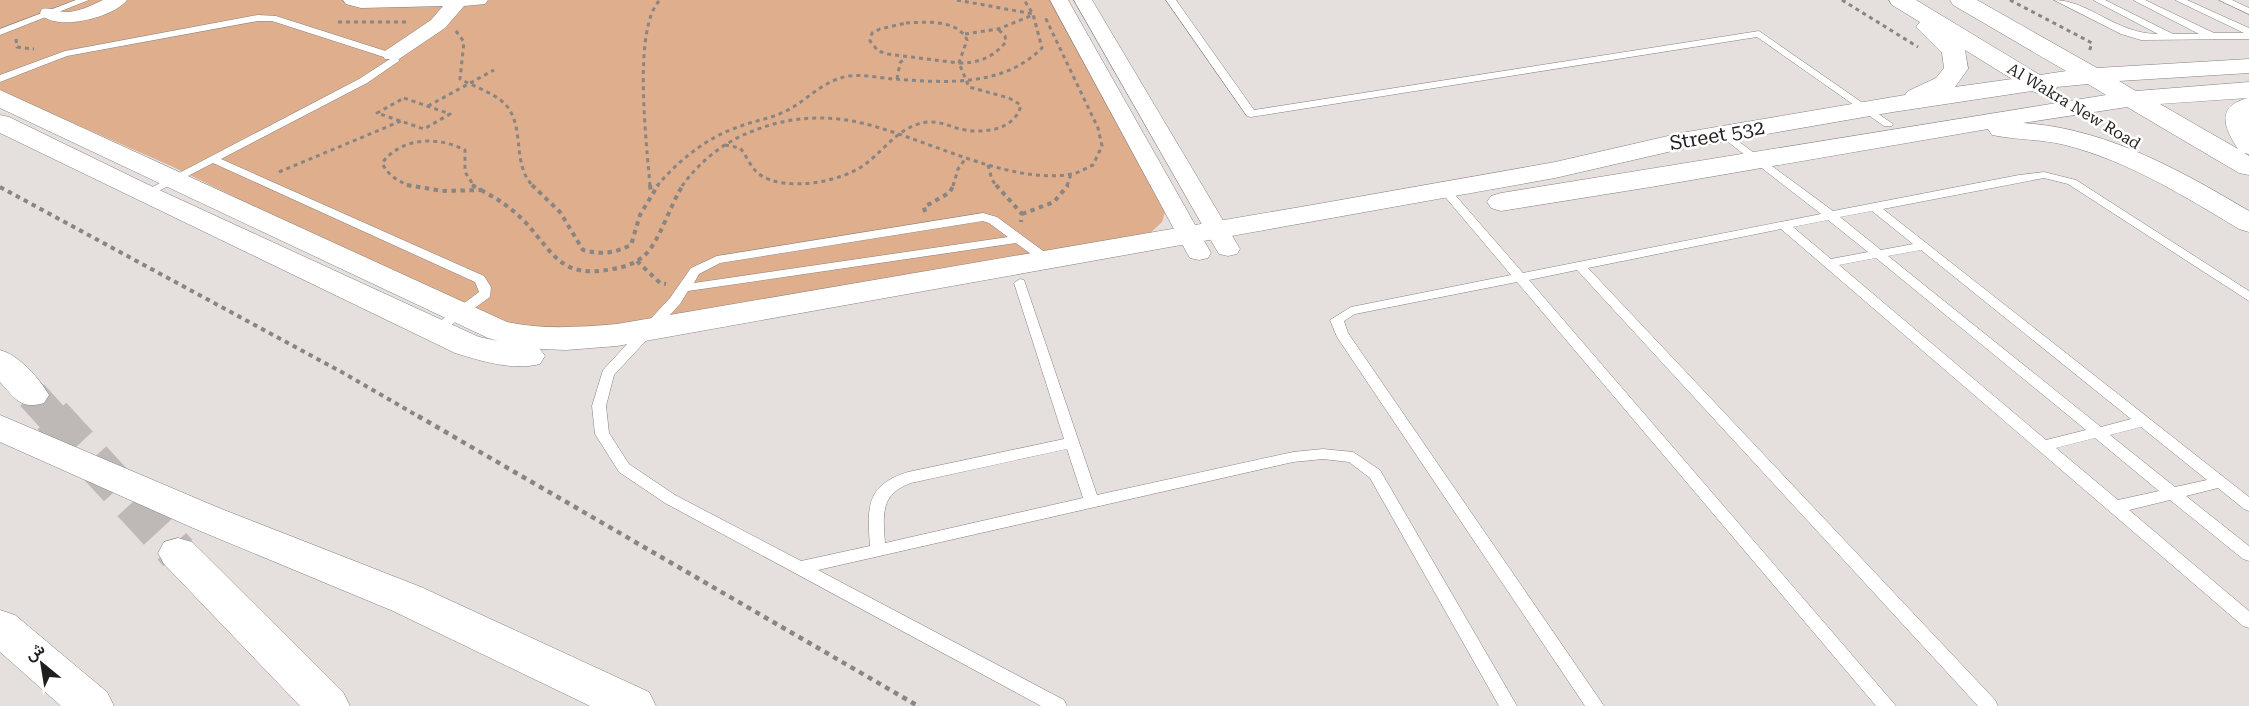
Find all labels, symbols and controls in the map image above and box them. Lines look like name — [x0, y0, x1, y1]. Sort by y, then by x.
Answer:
street label: Al Wakra New Road — [2004, 59, 2144, 153]
street label: Street 532 — [1668, 115, 1766, 155]
north arrow — [12, 634, 72, 694]
text: ش — [22, 638, 48, 664]

